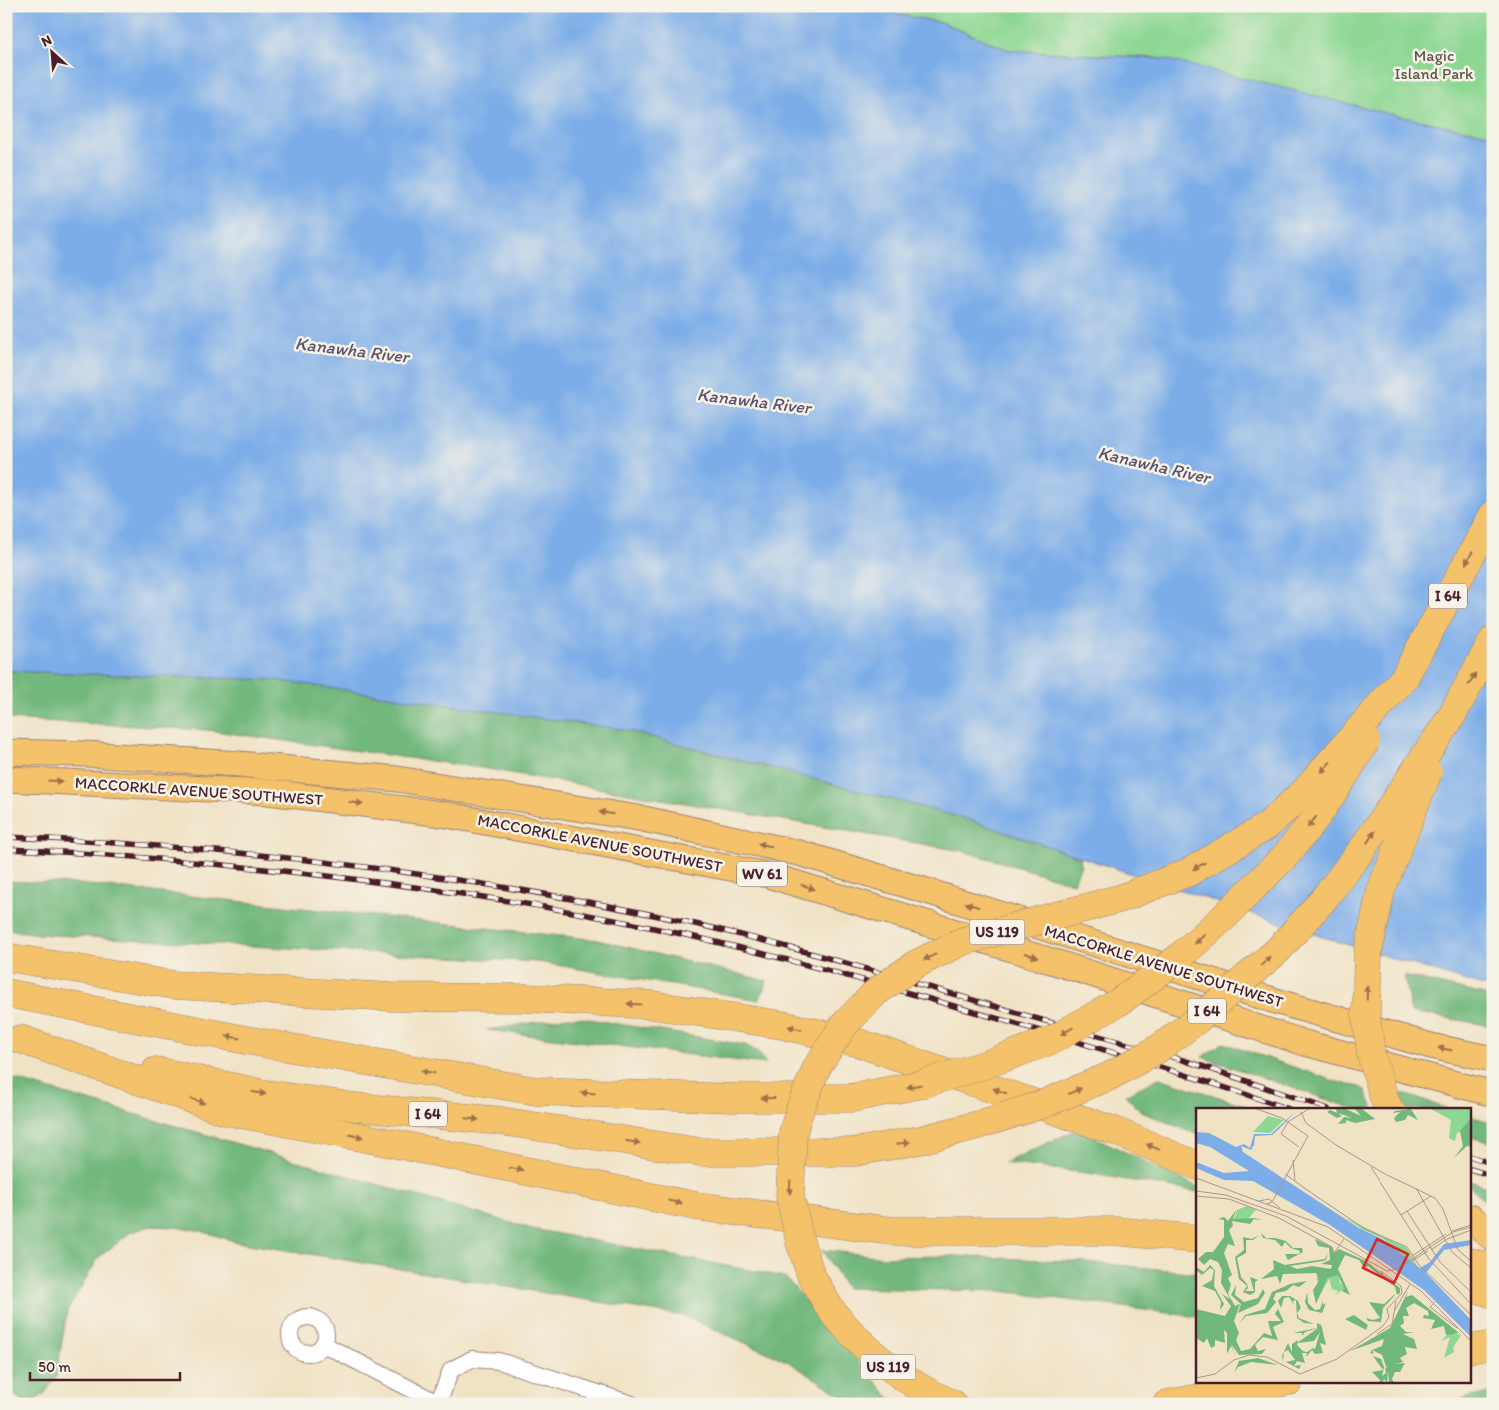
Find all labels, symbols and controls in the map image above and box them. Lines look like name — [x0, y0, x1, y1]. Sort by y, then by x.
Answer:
north arrow — [28, 28, 78, 78]
text: N — [39, 31, 54, 50]
park label: Magic Island Park — [1395, 46, 1474, 83]
water label: Kanawha River — [294, 332, 412, 368]
water label: Kanawha River — [696, 383, 814, 419]
water label: Kanawha River — [1096, 441, 1214, 489]
one-way arrow — [1465, 551, 1474, 565]
road number: I 64 — [1429, 584, 1467, 608]
one-way arrow — [1467, 672, 1476, 685]
one-way arrow — [1321, 761, 1332, 773]
street label: MACCORKLE AVENUE SOUTHWEST — [74, 773, 324, 809]
one-way arrow — [47, 777, 63, 785]
one-way arrow — [349, 799, 365, 807]
one-way arrow — [598, 808, 614, 816]
street label: MACCORKLE AVENUE SOUTHWEST — [476, 810, 724, 876]
one-way arrow — [1307, 815, 1318, 828]
one-way arrow — [1366, 830, 1375, 844]
one-way arrow — [758, 841, 773, 849]
road number: WV 61 — [737, 862, 787, 886]
one-way arrow — [1192, 862, 1205, 871]
one-way arrow — [801, 883, 816, 891]
one-way arrow — [964, 901, 979, 908]
road number: US 119 — [970, 920, 1024, 944]
street label: MACCORKLE AVENUE SOUTHWEST — [1042, 921, 1286, 1011]
one-way arrow — [1194, 933, 1206, 945]
one-way arrow — [1023, 952, 1038, 959]
one-way arrow — [923, 953, 937, 961]
one-way arrow — [1260, 956, 1272, 967]
one-way arrow — [1363, 985, 1371, 1001]
road number: I 64 — [1188, 998, 1226, 1024]
one-way arrow — [626, 1000, 642, 1008]
one-way arrow — [788, 1024, 803, 1032]
one-way arrow — [1060, 1027, 1073, 1036]
one-way arrow — [226, 1033, 241, 1041]
one-way arrow — [1437, 1045, 1453, 1053]
one-way arrow — [419, 1067, 435, 1075]
one-way arrow — [905, 1082, 921, 1090]
one-way arrow — [1068, 1086, 1082, 1094]
one-way arrow — [992, 1087, 1007, 1095]
one-way arrow — [251, 1089, 267, 1097]
one-way arrow — [580, 1089, 596, 1097]
one-way arrow — [760, 1094, 776, 1102]
one-way arrow — [191, 1097, 206, 1105]
road number: I 64 — [409, 1102, 447, 1126]
inset map — [1196, 1108, 1472, 1382]
one-way arrow — [465, 1115, 481, 1123]
one-way arrow — [349, 1132, 364, 1140]
one-way arrow — [625, 1138, 641, 1146]
one-way arrow — [896, 1139, 912, 1147]
one-way arrow — [1146, 1142, 1160, 1150]
one-way arrow — [508, 1165, 524, 1173]
one-way arrow — [786, 1180, 794, 1196]
one-way arrow — [667, 1198, 683, 1206]
scale bar — [30, 1350, 180, 1382]
road number: US 119 — [860, 1354, 916, 1380]
text: 50 m — [38, 1358, 71, 1376]

